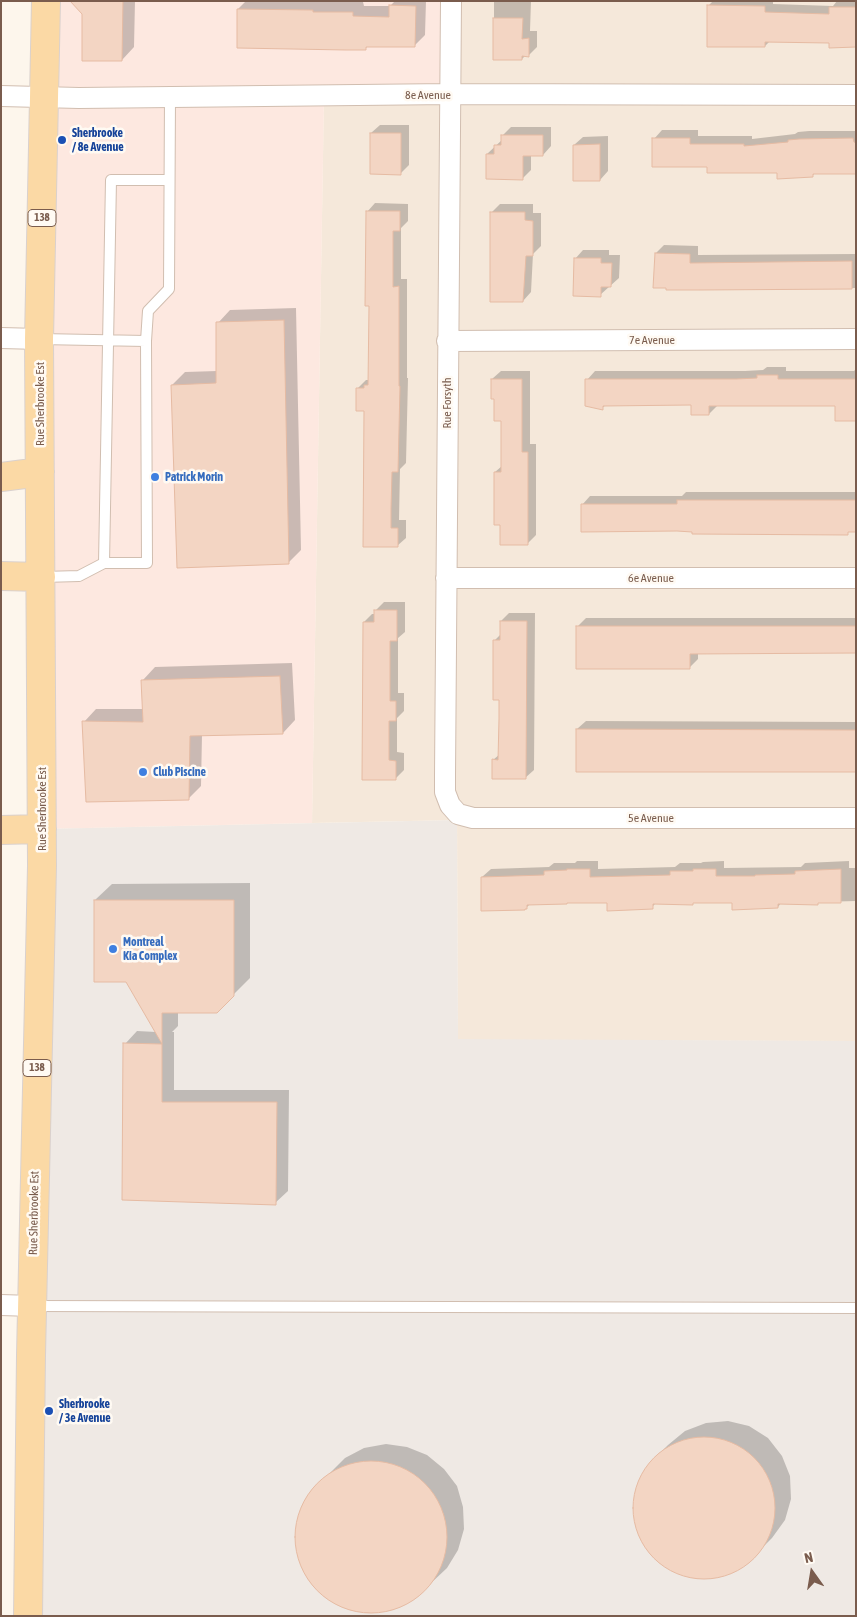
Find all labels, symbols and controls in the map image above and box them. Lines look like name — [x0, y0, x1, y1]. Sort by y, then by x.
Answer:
street label: 8e Avenue — [405, 88, 451, 102]
place label: Sherbrooke / 8e Avenue — [72, 126, 124, 154]
marker: Sherbrooke / 8e Avenue — [56, 134, 68, 146]
road number: 138 — [28, 210, 56, 227]
street label: 7e Avenue — [629, 333, 675, 347]
street label: Rue Sherbrooke Est — [33, 362, 47, 446]
street label: Rue Forsyth — [440, 377, 454, 429]
place label: Patrick Morin — [165, 470, 223, 484]
marker: Patrick Morin — [149, 471, 161, 483]
street label: 6e Avenue — [628, 571, 674, 585]
place label: Club Piscine — [153, 765, 206, 779]
marker: Club Piscine — [137, 766, 149, 778]
street label: Rue Sherbrooke Est — [35, 767, 49, 851]
street label: 5e Avenue — [628, 811, 674, 825]
place label: Montreal Kia Complex — [123, 935, 177, 963]
marker: Montreal Kia Complex — [107, 943, 119, 955]
road number: 138 — [23, 1060, 51, 1076]
street label: Rue Sherbrooke Est — [26, 1171, 42, 1255]
place label: Sherbrooke / 3e Avenue — [59, 1397, 111, 1425]
marker: Sherbrooke / 3e Avenue — [43, 1405, 55, 1417]
north arrow — [787, 1547, 837, 1597]
text: N — [803, 1549, 814, 1566]

